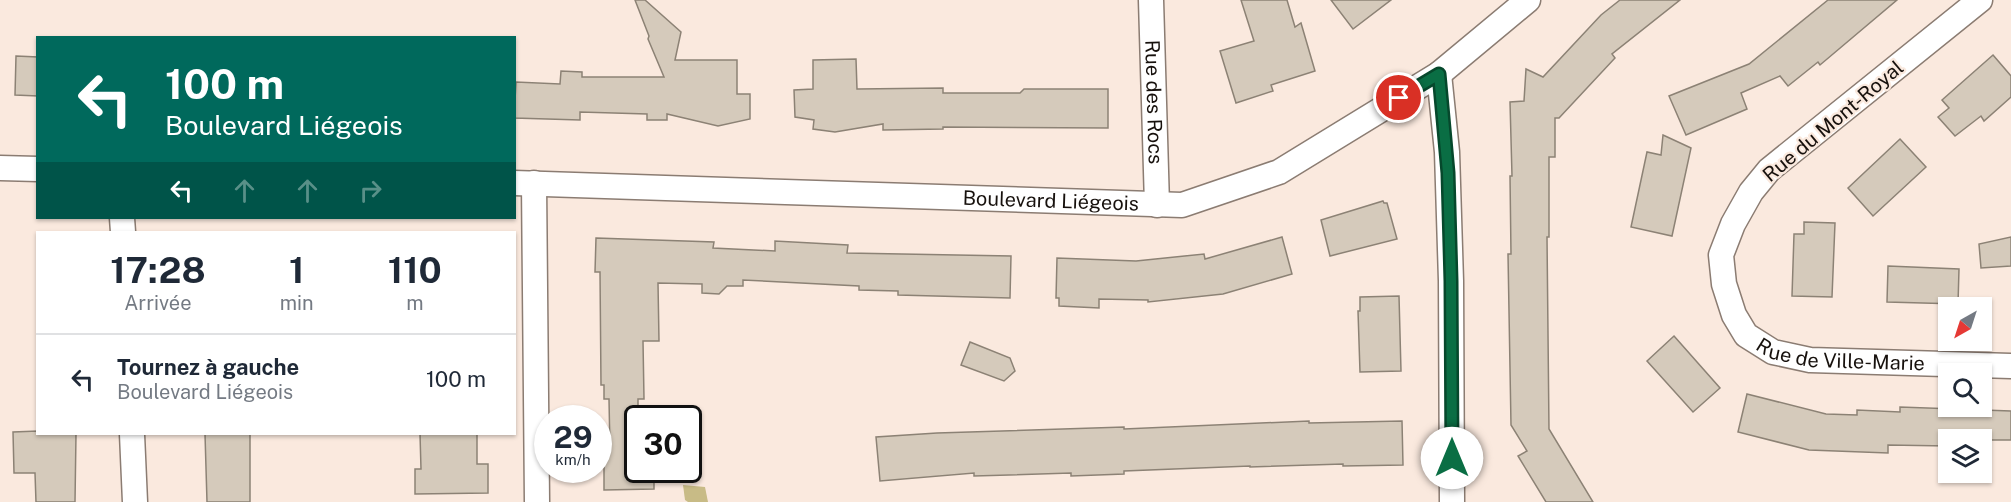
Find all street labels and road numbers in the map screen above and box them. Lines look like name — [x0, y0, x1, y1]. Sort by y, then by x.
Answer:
street label: Rue des Rocs — [1140, 39, 1168, 164]
street label: Rue du Mont-Royal — [1758, 55, 1908, 187]
street label: Boulevard Liégeois — [962, 186, 1139, 216]
street label: Rue de Ville-Marie — [1752, 333, 1925, 375]

